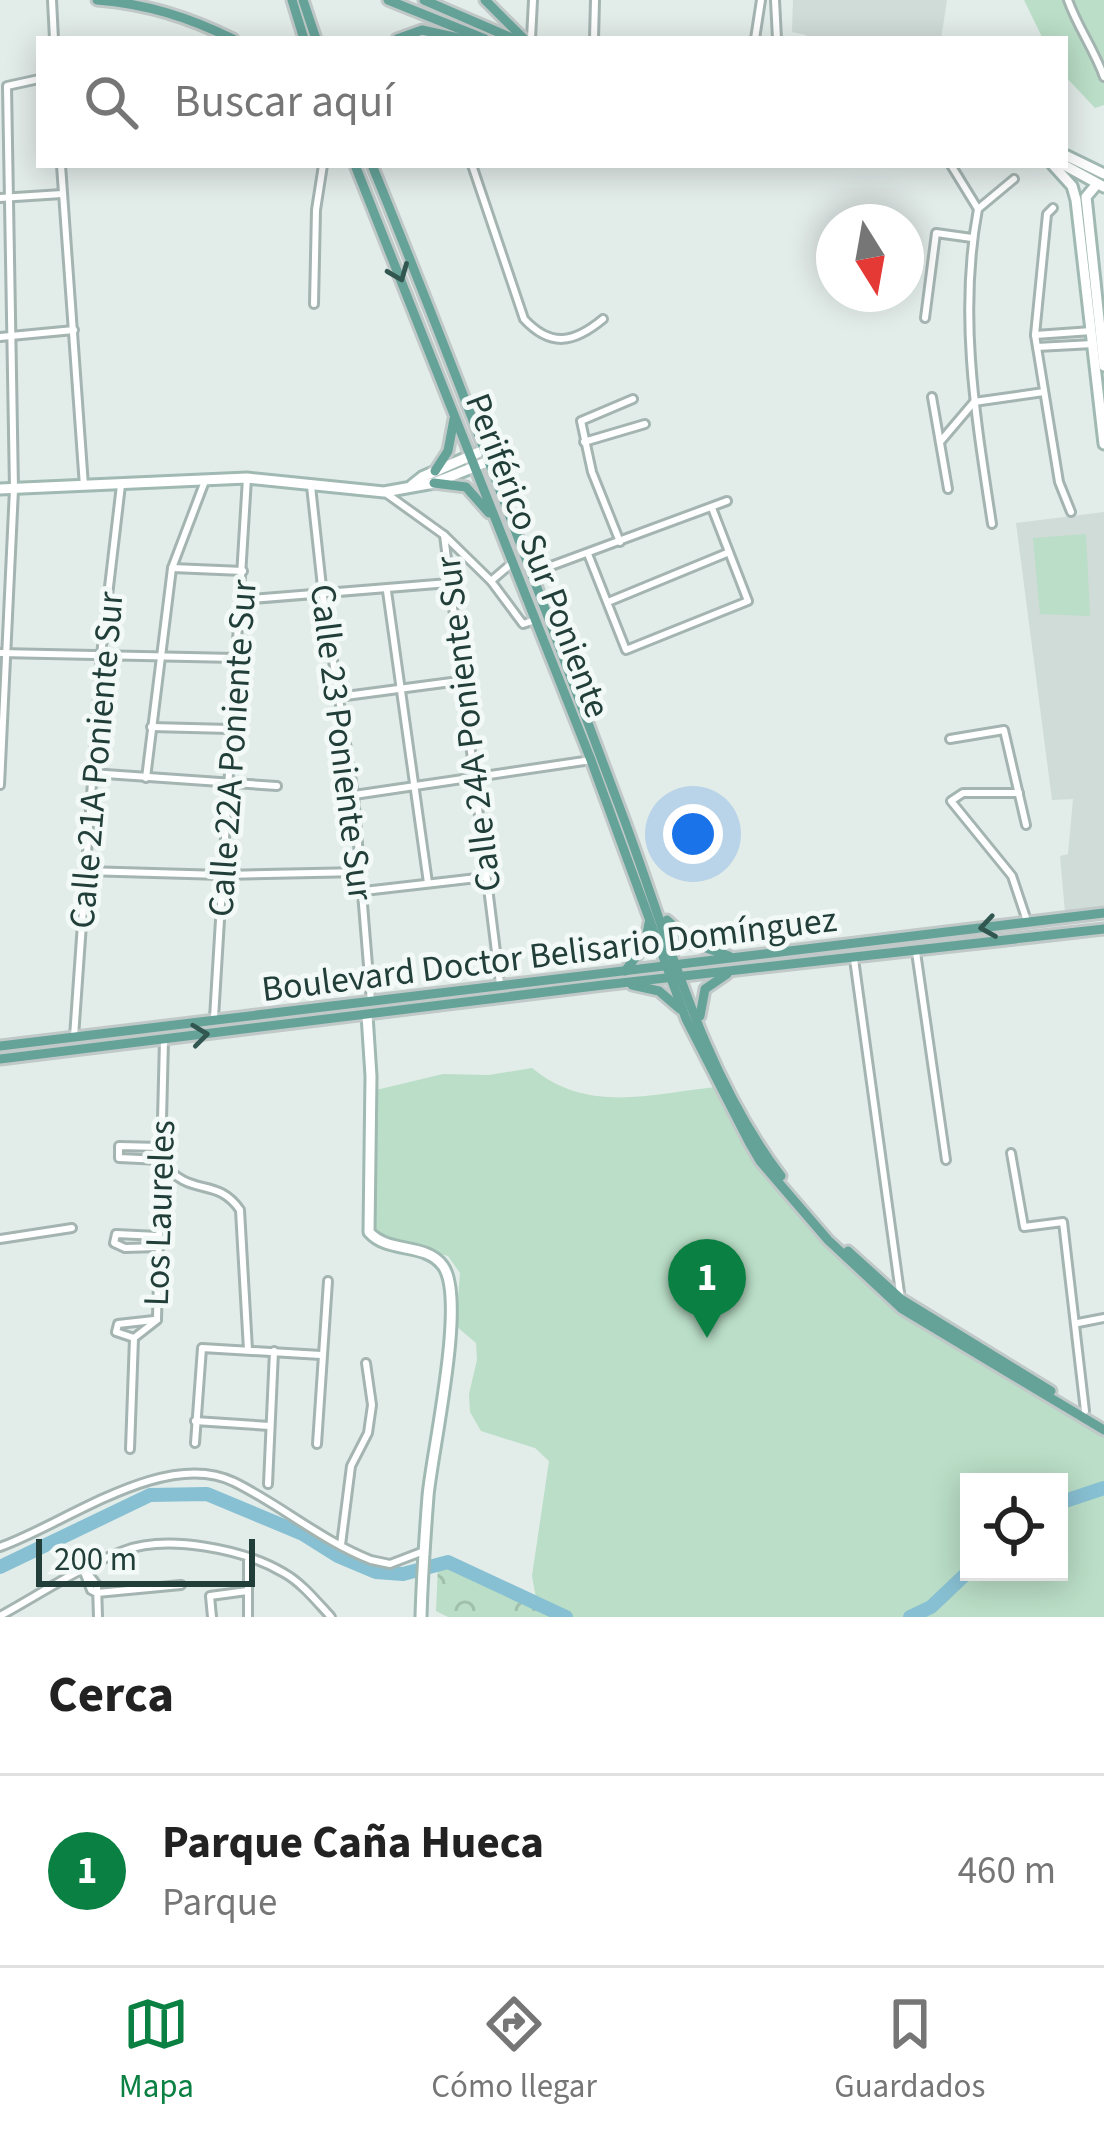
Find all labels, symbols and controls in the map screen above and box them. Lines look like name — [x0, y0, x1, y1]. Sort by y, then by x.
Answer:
search box — [36, 36, 1068, 168]
icon: search — [78, 69, 144, 135]
text: Buscar aquí — [174, 70, 394, 134]
north arrow — [816, 204, 924, 312]
one-way arrow — [385, 262, 409, 283]
street label: Periférico Sur Poniente — [452, 386, 623, 725]
street label: Calle 24A Poniente Sur — [423, 553, 514, 895]
street label: Calle 22A Poniente Sur — [195, 577, 270, 918]
street label: Calle 23 Poniente Sur — [297, 581, 386, 904]
street label: Calle 21A Poniente Sur — [56, 589, 137, 931]
your location — [663, 804, 723, 864]
street label: Boulevard Doctor Belisario Domínguez — [259, 894, 840, 1015]
one-way arrow — [978, 913, 998, 938]
one-way arrow — [190, 1023, 209, 1049]
street label: Los Laureles — [131, 1119, 188, 1307]
pin: 1 — [668, 1239, 746, 1338]
map controls — [960, 1473, 1068, 1581]
button: locate — [960, 1473, 1068, 1581]
scale bar — [36, 1533, 255, 1586]
text: 200 m — [54, 1536, 137, 1583]
text: Cerca — [48, 1659, 174, 1731]
text: Parque Caña Hueca — [162, 1811, 544, 1875]
text: 1 — [77, 1843, 97, 1899]
text: 460 m — [958, 1843, 1056, 1899]
text: Parque — [162, 1875, 277, 1931]
tab: Mapa — [119, 1991, 194, 2110]
tab: Cómo llegar — [431, 1991, 597, 2110]
tab: Guardados — [834, 1991, 985, 2110]

